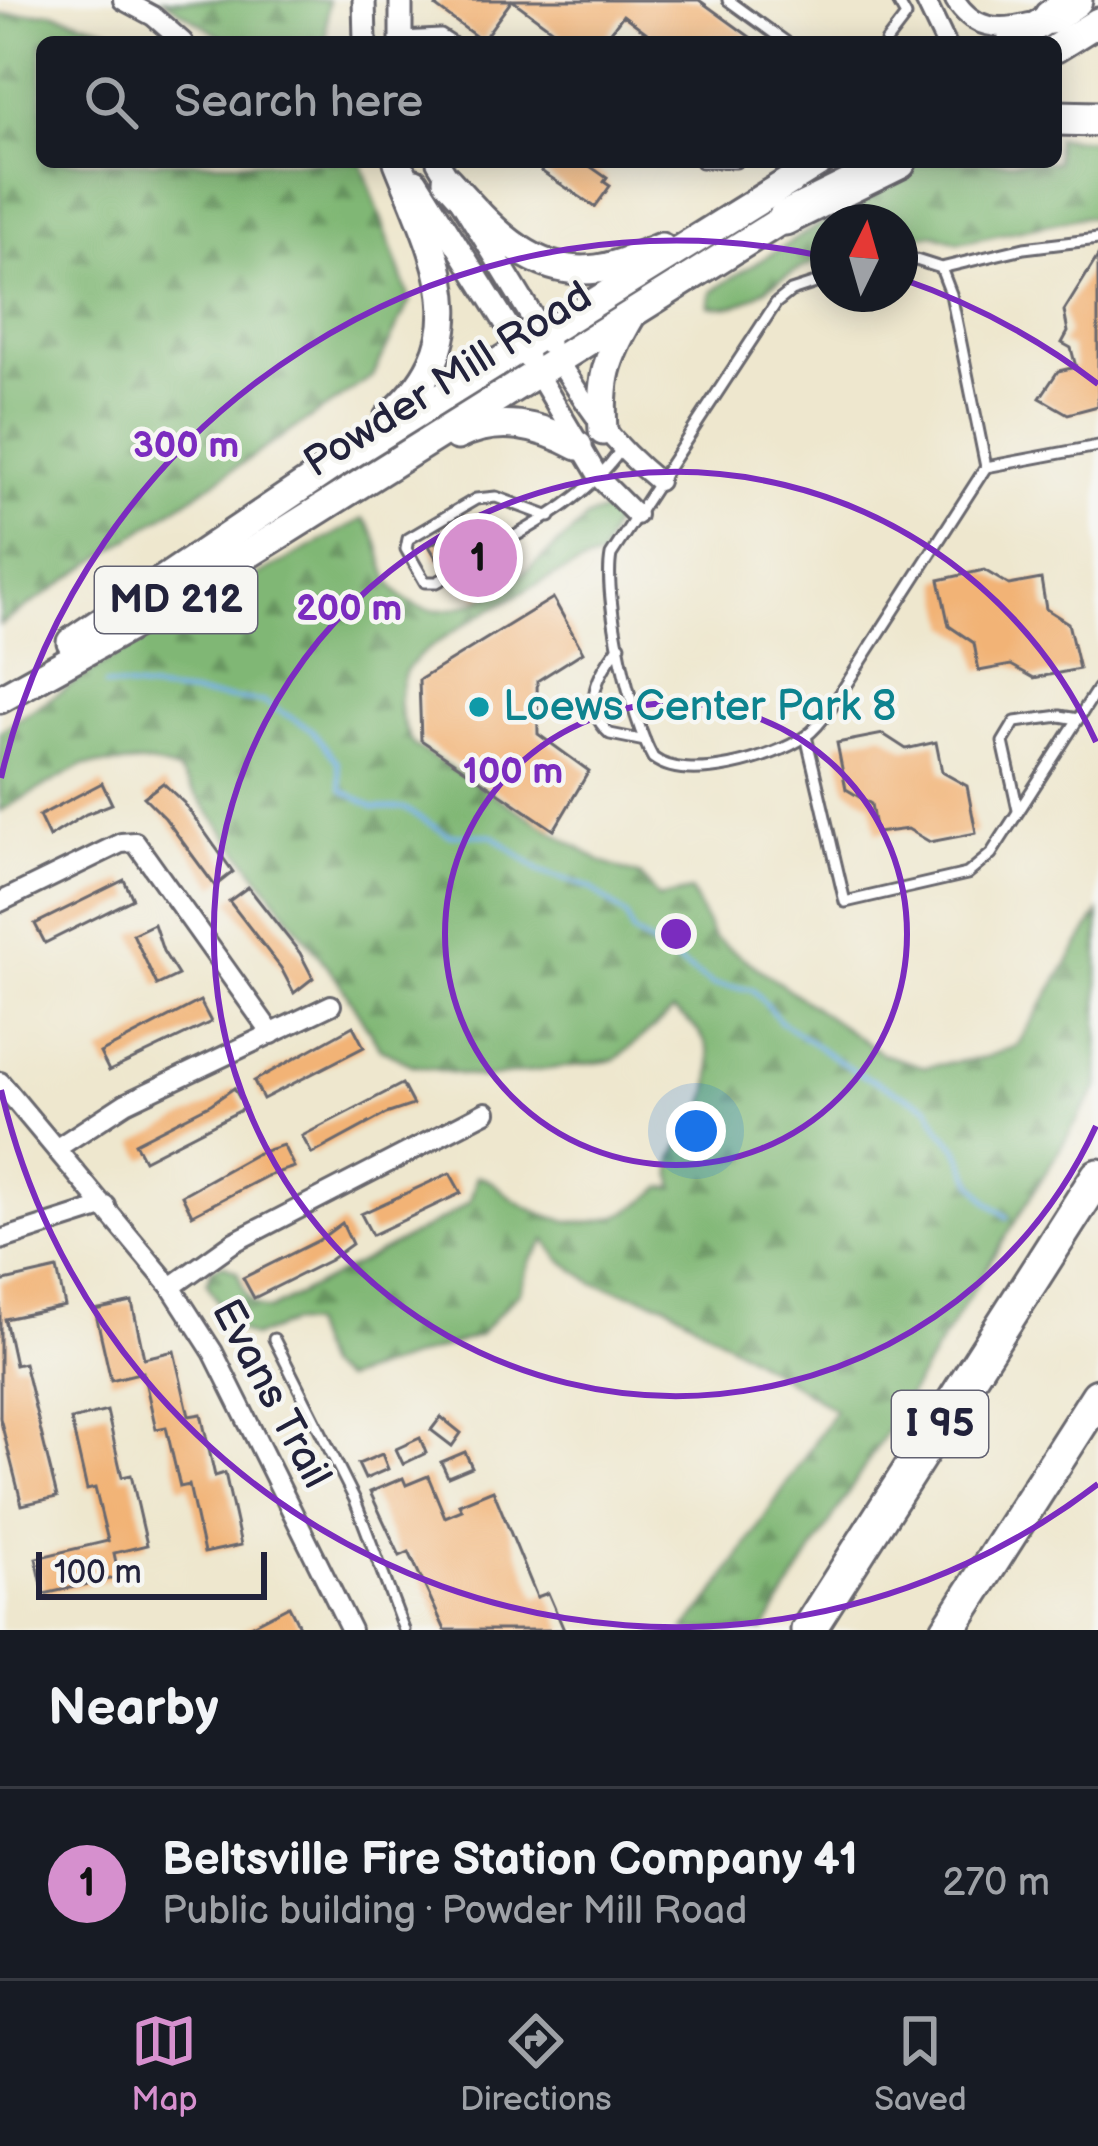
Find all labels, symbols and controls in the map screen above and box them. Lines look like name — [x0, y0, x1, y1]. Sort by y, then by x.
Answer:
search box — [36, 36, 1062, 168]
icon: search — [78, 69, 144, 135]
text: Search here — [174, 75, 423, 130]
north arrow — [810, 204, 918, 312]
street label: Powder Mill Road — [295, 271, 601, 489]
text: 300 m — [133, 425, 239, 468]
pin: 1 — [439, 513, 517, 603]
road number: MD 212 — [95, 567, 257, 633]
text: 200 m — [296, 588, 402, 631]
place label: Loews Center Park 8 — [503, 682, 897, 733]
marker: Loews Center Park 8 — [466, 694, 492, 720]
text: 100 m — [463, 751, 563, 794]
centre of rings — [655, 913, 697, 955]
your location — [666, 1101, 726, 1161]
street label: Evans Trail — [200, 1291, 342, 1497]
road number: I 95 — [892, 1391, 988, 1457]
scale bar — [36, 1546, 267, 1599]
text: 100 m — [54, 1553, 142, 1593]
text: Nearby — [48, 1678, 219, 1739]
text: Beltsville Fire Station Company 41 — [162, 1833, 858, 1888]
text: 1 — [79, 1860, 95, 1907]
text: 270 m — [942, 1860, 1050, 1907]
text: Public building · Powder Mill Road — [162, 1888, 747, 1935]
tab: Map — [131, 2008, 198, 2120]
tab: Directions — [460, 2008, 612, 2120]
tab: Saved — [874, 2008, 967, 2120]

